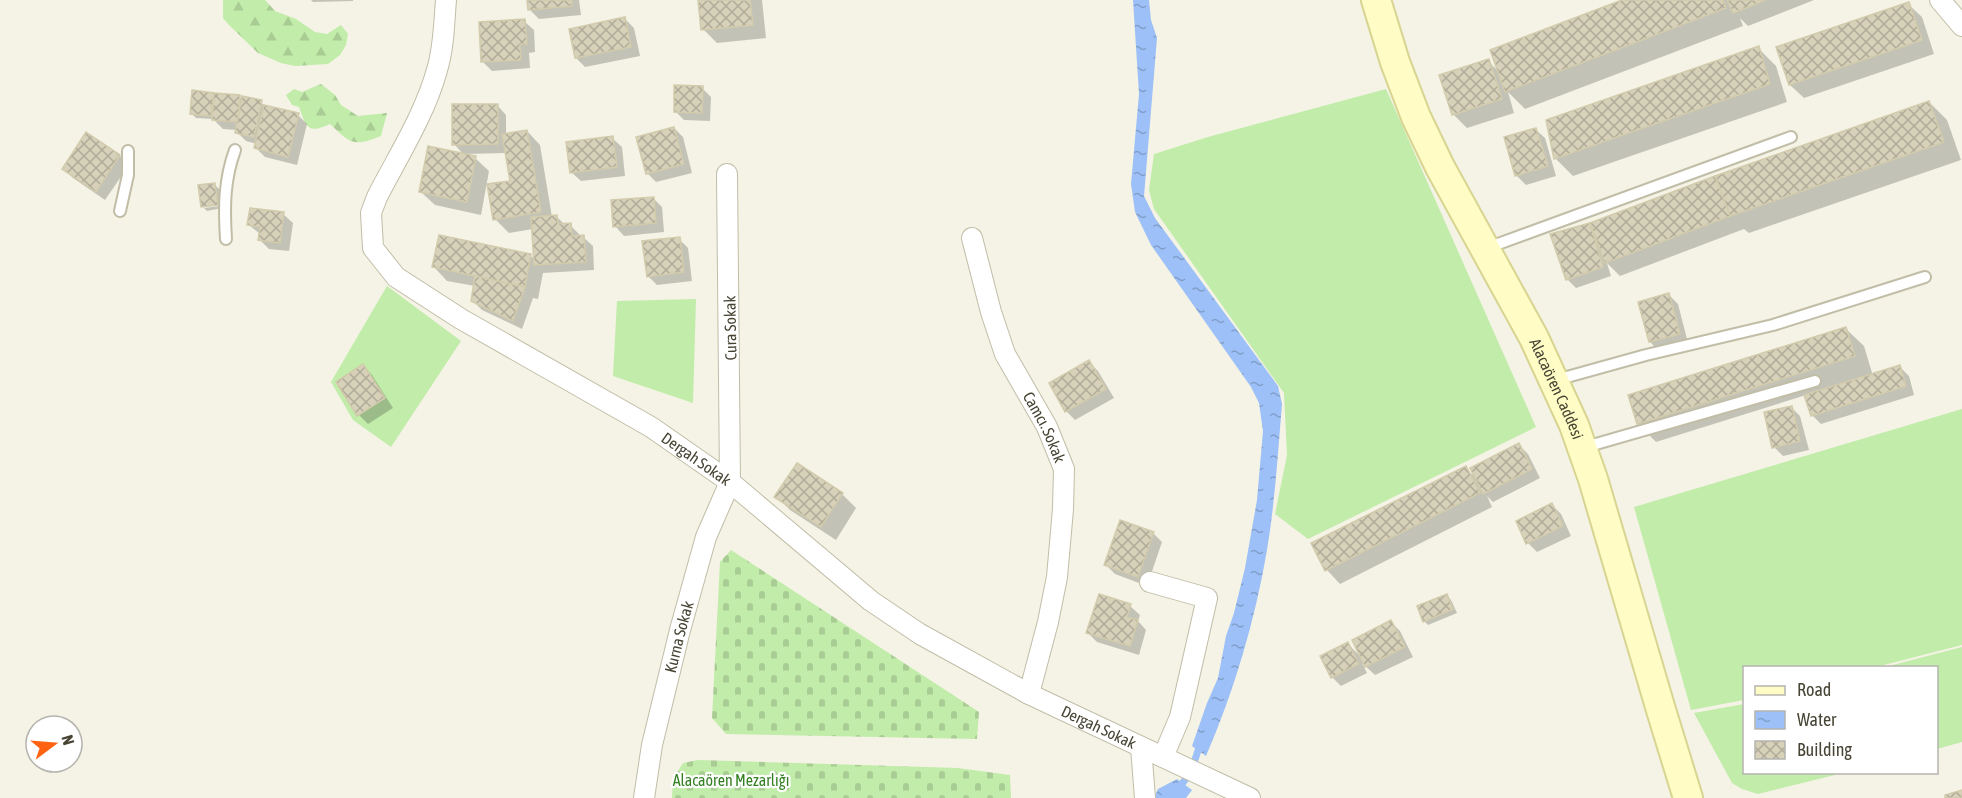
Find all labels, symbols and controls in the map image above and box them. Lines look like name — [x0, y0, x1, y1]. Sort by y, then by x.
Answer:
street label: Cura Sokak — [720, 295, 740, 361]
street label: Alacaören Caddesi — [1526, 335, 1587, 442]
street label: Camcı. Sokak — [1020, 389, 1069, 465]
street label: Dergah Sokak — [658, 428, 735, 489]
street label: Kurna Sokak — [661, 599, 697, 675]
legend — [1743, 666, 1938, 774]
text: Road — [1797, 679, 1831, 700]
street label: Dergah Sokak — [1059, 702, 1139, 752]
text: Water — [1797, 709, 1837, 730]
north arrow — [24, 714, 84, 774]
text: N — [58, 733, 78, 747]
text: Building — [1797, 739, 1852, 760]
park label: Alacaören Mezarlığı — [673, 771, 789, 790]

